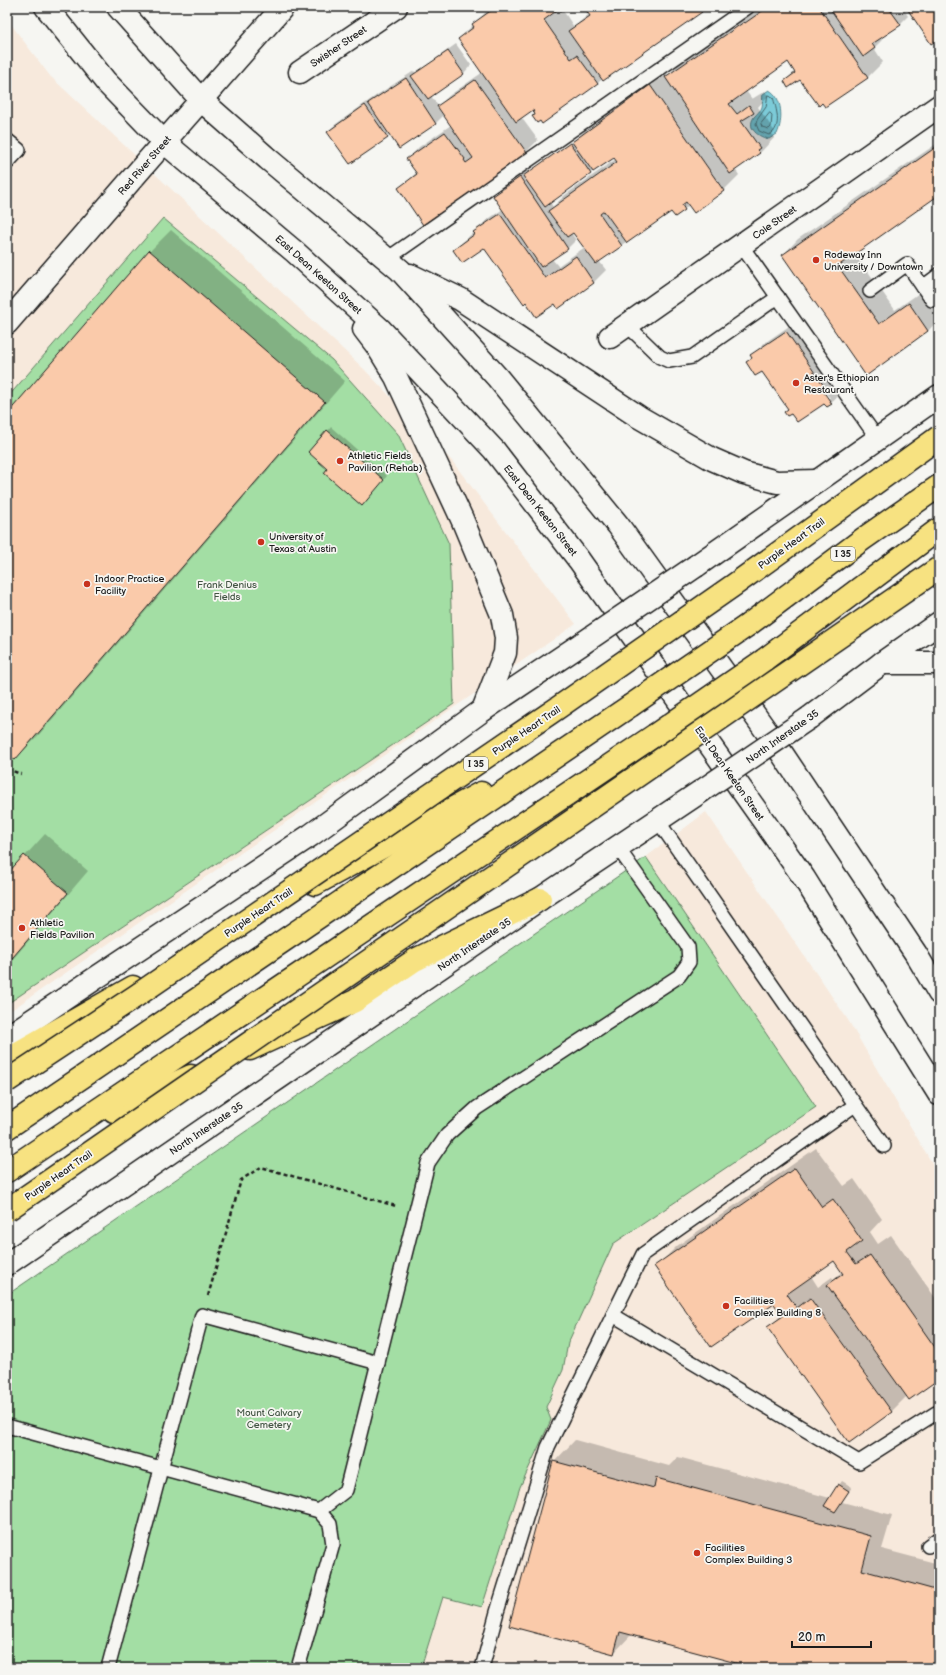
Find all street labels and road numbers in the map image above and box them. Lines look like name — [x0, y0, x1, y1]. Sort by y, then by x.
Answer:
street label: Swisher Street — [308, 24, 369, 70]
street label: Red River Street — [116, 134, 174, 198]
street label: Cole Street — [750, 203, 799, 242]
street label: East Dean Keeton Street — [273, 233, 364, 317]
street label: East Dean Keeton Street — [501, 463, 580, 559]
street label: Purple Heart Trail — [756, 516, 827, 572]
road number: I 35 — [831, 547, 855, 561]
street label: Purple Heart Trail — [490, 704, 563, 758]
street label: North Interstate 35 — [744, 707, 821, 766]
street label: East Dean Keeton Street — [692, 724, 766, 823]
road number: I 35 — [464, 757, 488, 771]
street label: Purple Heart Trail — [222, 886, 295, 940]
street label: North Interstate 35 — [436, 916, 514, 974]
street label: North Interstate 35 — [168, 1100, 246, 1158]
street label: Purple Heart Trail — [23, 1148, 94, 1203]

